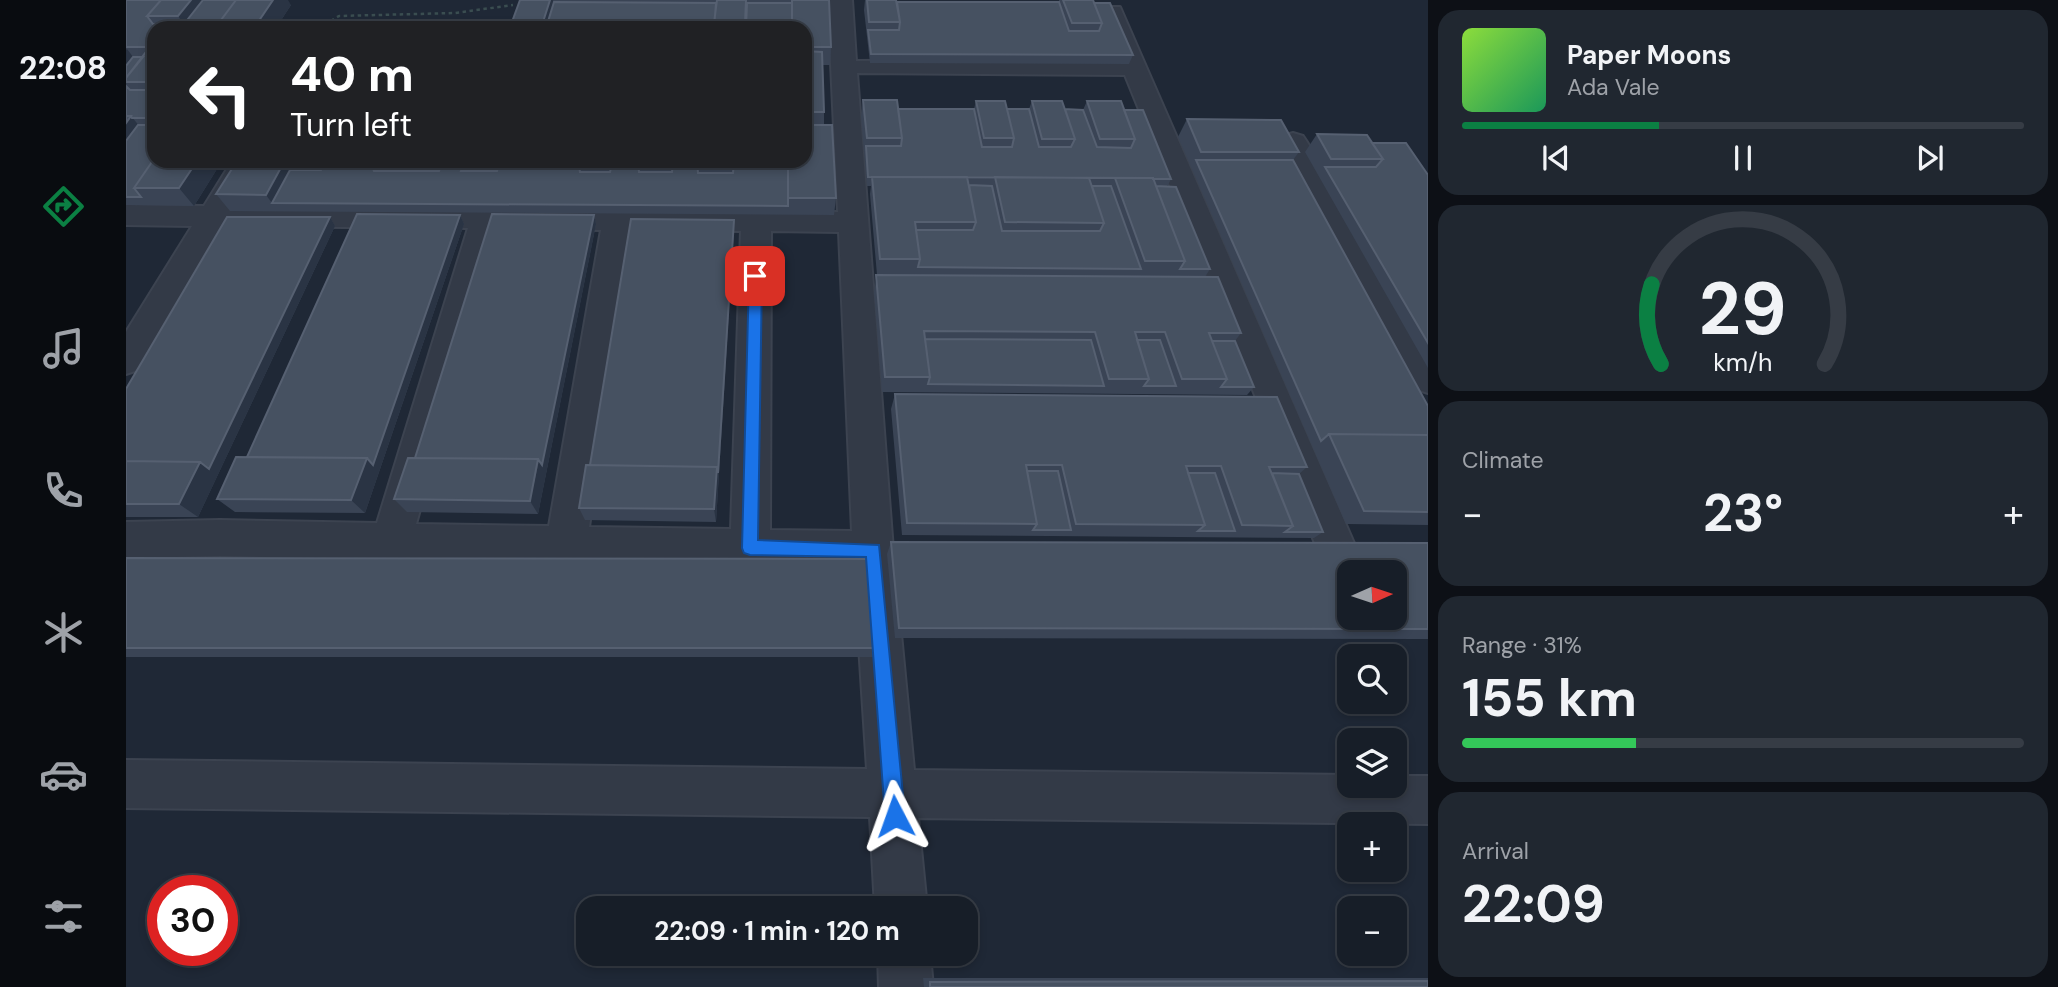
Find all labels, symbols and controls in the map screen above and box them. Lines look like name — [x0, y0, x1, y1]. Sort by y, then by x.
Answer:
text: Paper Moons — [1567, 38, 1731, 72]
text: 40 m — [290, 42, 414, 106]
text: 22:08 — [19, 47, 107, 89]
icon: left — [175, 49, 266, 140]
text: Ada Vale — [1567, 72, 1660, 102]
text: Turn left — [290, 104, 412, 146]
icon: previous — [1537, 139, 1575, 177]
icon: pause — [1724, 139, 1762, 177]
icon: next — [1911, 139, 1949, 177]
icon: directions — [39, 182, 88, 231]
pin — [725, 246, 785, 306]
icon: arrive — [736, 257, 774, 295]
text: 29 — [1699, 263, 1787, 358]
icon: music — [39, 324, 88, 373]
text: km/h — [1713, 346, 1773, 379]
text: Climate — [1462, 445, 1544, 475]
icon: phone — [39, 466, 88, 515]
text: 23° — [1703, 479, 1783, 547]
text: − — [1462, 489, 1483, 539]
text: + — [2003, 489, 2024, 539]
north arrow — [1337, 560, 1407, 630]
map controls — [1337, 560, 1407, 966]
icon: climate — [39, 608, 88, 657]
text: Range · 31% — [1462, 630, 1582, 660]
button: search — [1337, 644, 1407, 714]
text: 155 km — [1462, 664, 1637, 732]
button: layers — [1337, 728, 1407, 798]
icon: car — [39, 750, 88, 799]
position arrow — [858, 779, 932, 853]
button: + — [1337, 812, 1407, 882]
text: Arrival — [1462, 836, 1529, 866]
text: 22:09 — [1462, 870, 1605, 938]
speed limit sign: 30 — [147, 875, 238, 966]
icon: filters — [39, 892, 88, 941]
button: − — [1337, 896, 1407, 966]
text: 22:09 · 1 min · 120 m — [654, 914, 900, 948]

